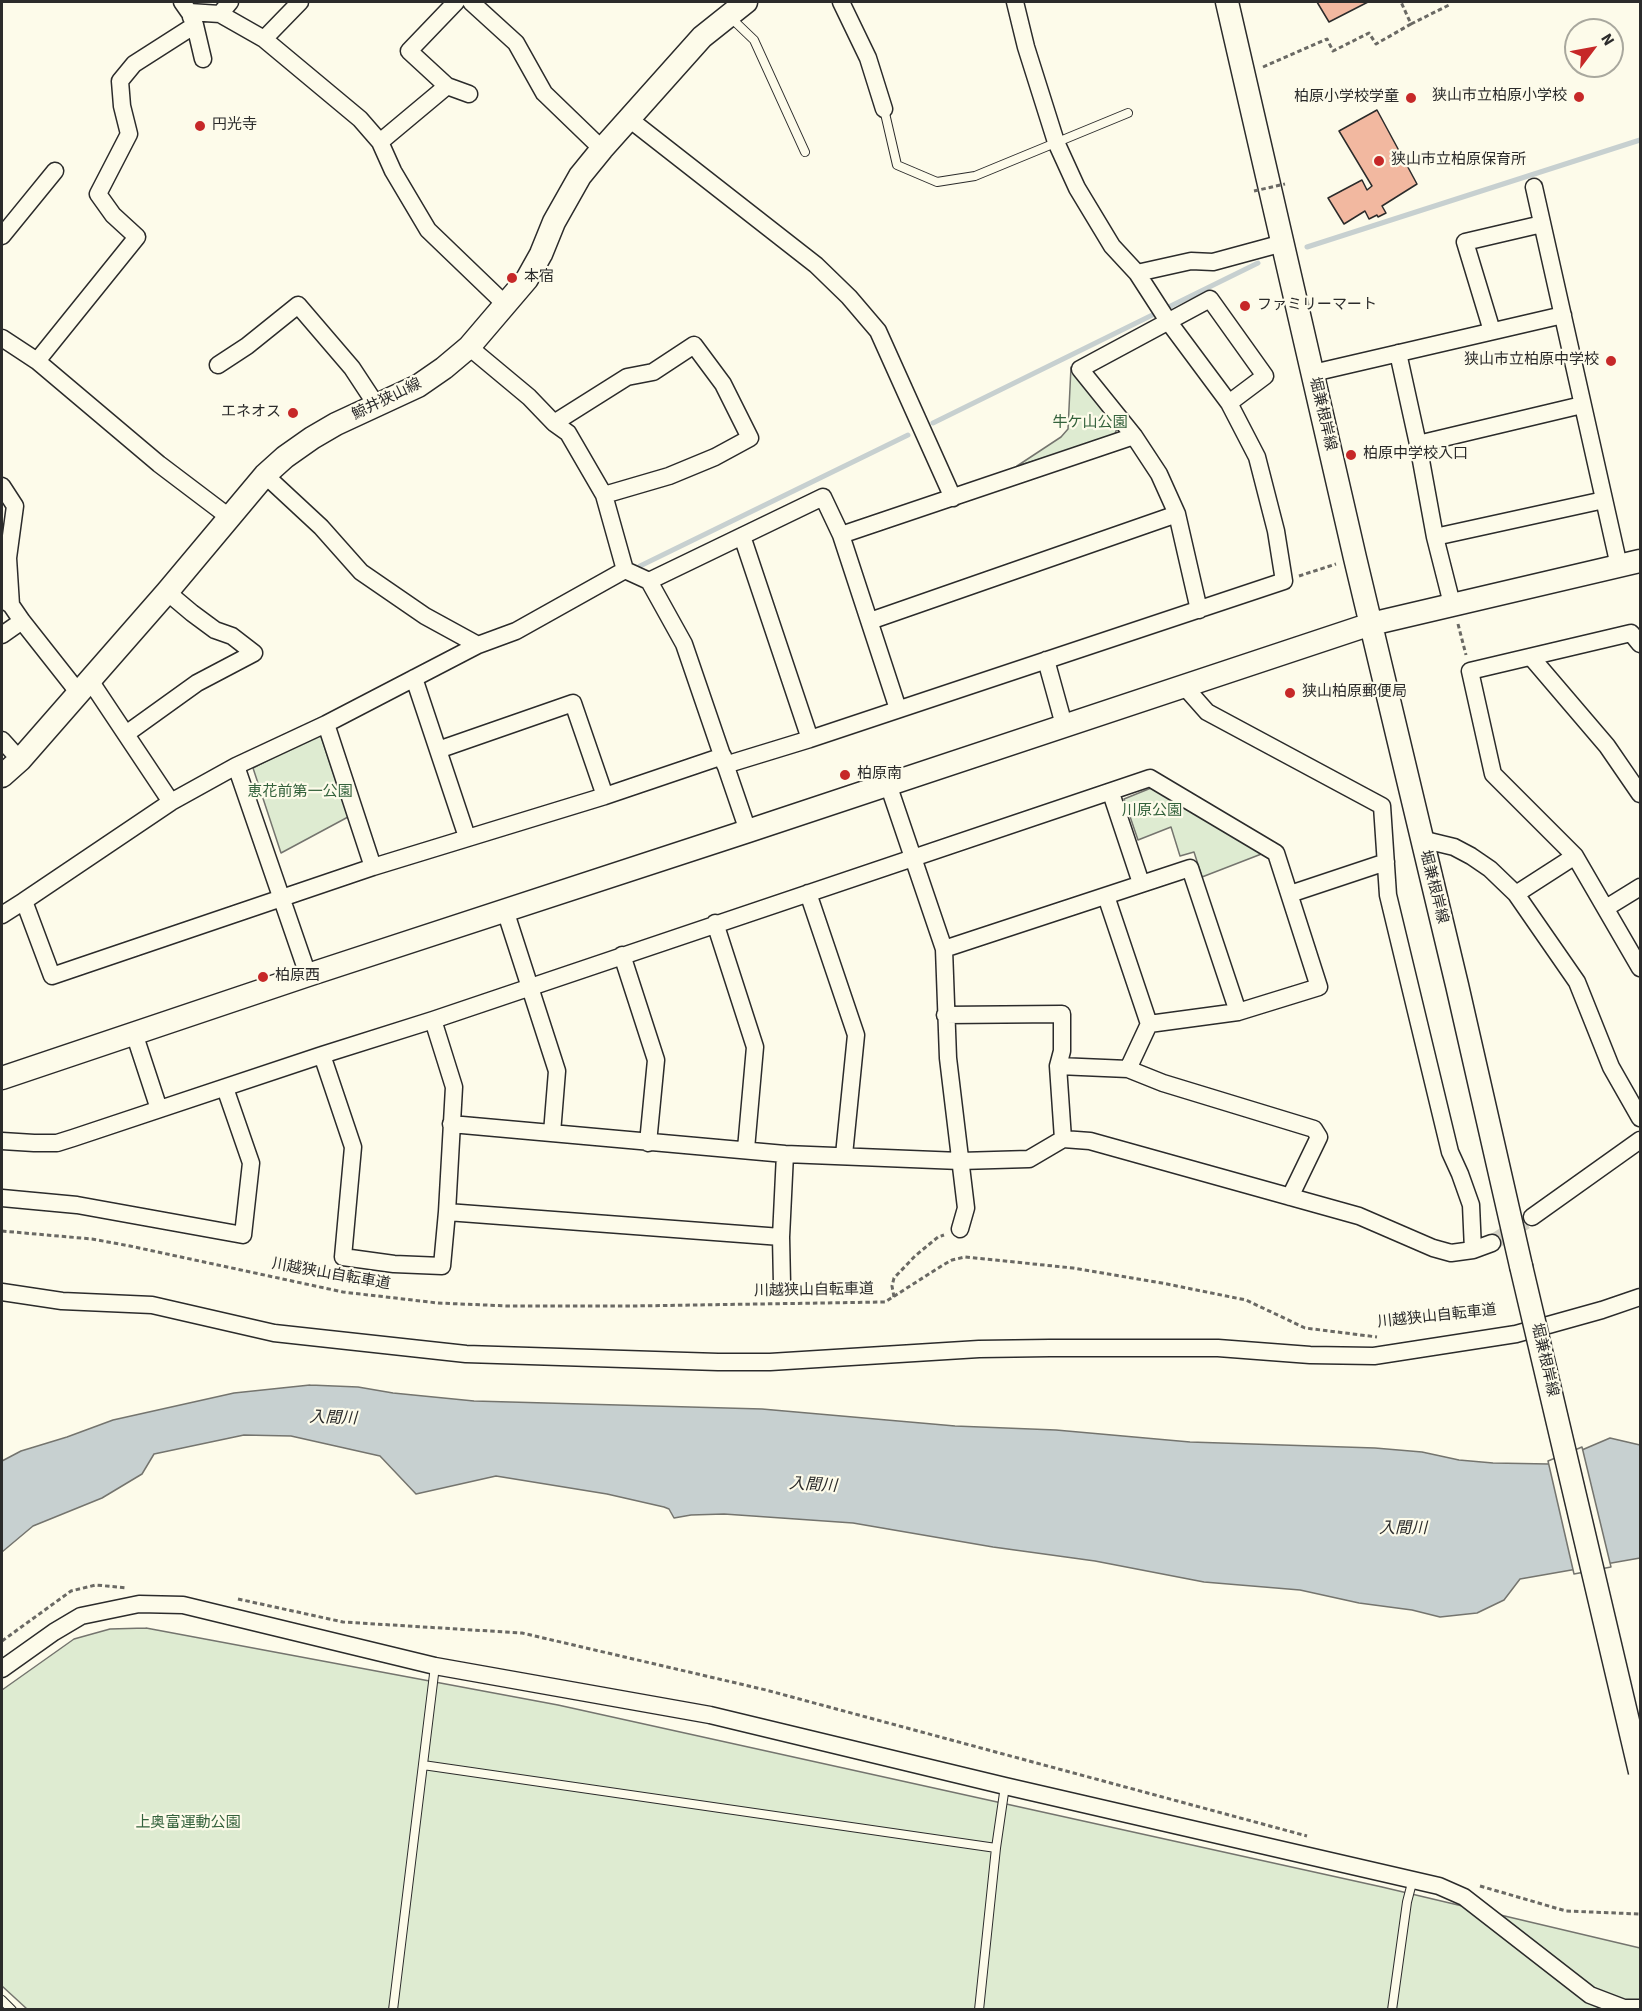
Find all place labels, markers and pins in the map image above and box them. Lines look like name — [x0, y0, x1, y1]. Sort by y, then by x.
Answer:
place label: 狭山市立柏原小学校 — [1432, 88, 1567, 106]
place label: 柏原小学校学童 — [1294, 89, 1399, 107]
marker: 狭山市立柏原小学校 — [1572, 90, 1586, 104]
marker: 柏原小学校学童 — [1404, 91, 1418, 105]
place label: 円光寺 — [212, 117, 257, 135]
marker: 円光寺 — [193, 119, 207, 133]
place label: 狭山市立柏原保育所 — [1391, 152, 1526, 170]
marker: 狭山市立柏原保育所 — [1372, 154, 1386, 168]
place label: 本宿 — [524, 269, 554, 287]
marker: 本宿 — [505, 271, 519, 285]
place label: ファミリーマート — [1257, 297, 1377, 315]
marker: ファミリーマート — [1238, 299, 1252, 313]
place label: 狭山市立柏原中学校 — [1464, 352, 1599, 370]
marker: 狭山市立柏原中学校 — [1604, 354, 1618, 368]
place label: エネオス — [221, 404, 281, 422]
marker: エネオス — [286, 406, 300, 420]
place label: 柏原中学校入口 — [1363, 446, 1468, 464]
marker: 柏原中学校入口 — [1344, 448, 1358, 462]
place label: 狭山柏原郵便局 — [1302, 684, 1407, 702]
marker: 狭山柏原郵便局 — [1283, 686, 1297, 700]
place label: 柏原南 — [857, 766, 902, 784]
marker: 柏原南 — [838, 768, 852, 782]
place label: 柏原西 — [275, 968, 320, 986]
marker: 柏原西 — [256, 970, 270, 984]

